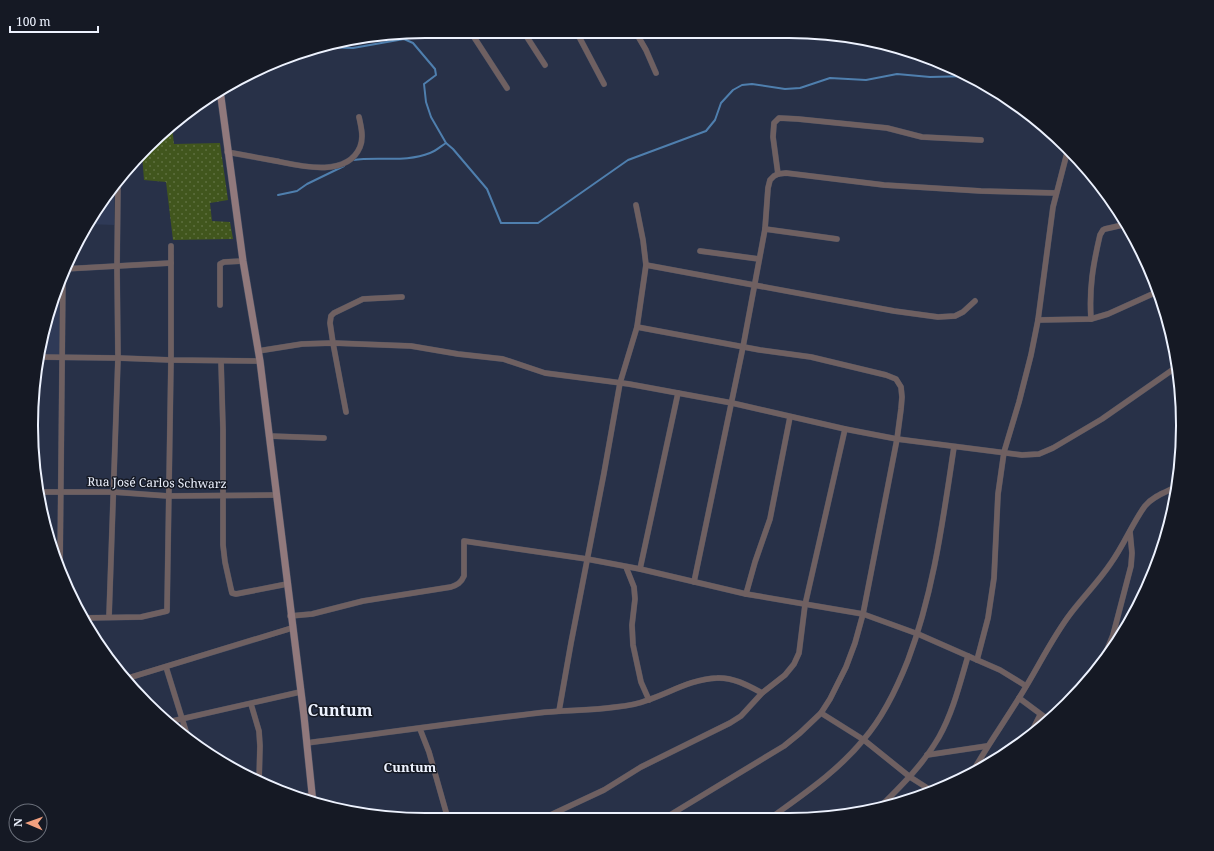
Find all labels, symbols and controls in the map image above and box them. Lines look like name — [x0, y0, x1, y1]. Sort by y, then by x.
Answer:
scale bar — [10, 8, 98, 34]
text: 100 m — [16, 13, 51, 30]
street label: Rua José Carlos Schwarz — [87, 473, 227, 492]
district label: Cuntum — [308, 699, 373, 721]
district label: Cuntum — [384, 758, 437, 776]
north arrow — [8, 803, 48, 843]
text: N — [10, 818, 25, 827]

